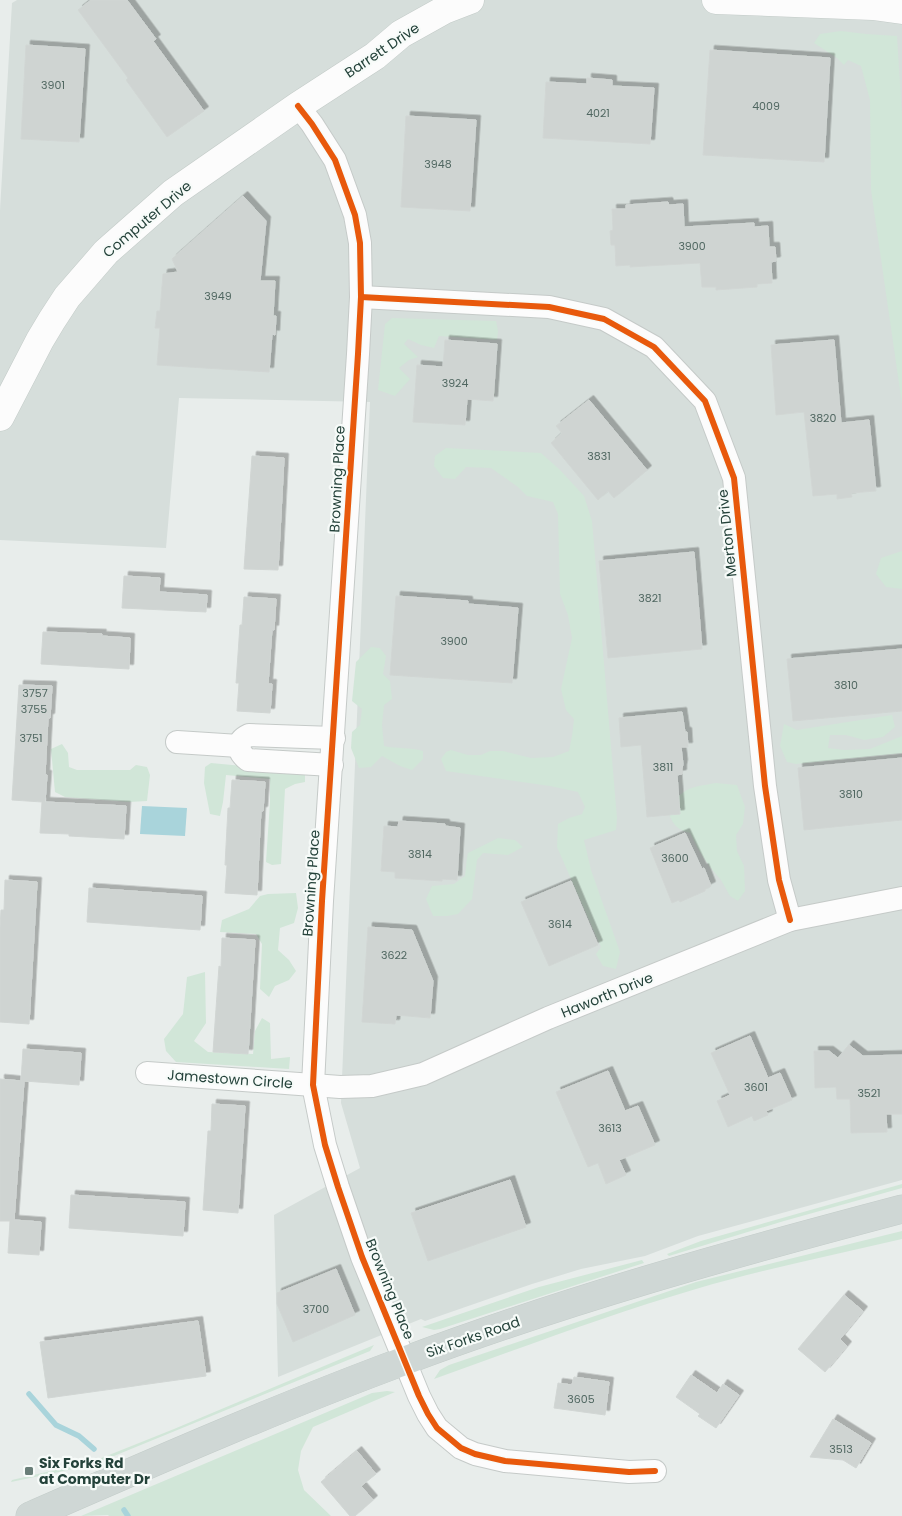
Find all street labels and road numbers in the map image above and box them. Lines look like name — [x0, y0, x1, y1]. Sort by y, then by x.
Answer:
street label: Barrett Drive — [341, 17, 424, 82]
street label: Computer Drive — [98, 176, 196, 262]
street label: Browning Place — [324, 425, 350, 533]
street label: Merton Drive — [712, 488, 742, 578]
street label: Browning Place — [297, 829, 325, 937]
street label: Haworth Drive — [558, 967, 656, 1023]
street label: Jamestown Circle — [167, 1065, 294, 1093]
street label: Browning Place — [361, 1236, 419, 1343]
street label: Six Forks Road — [423, 1312, 523, 1362]

